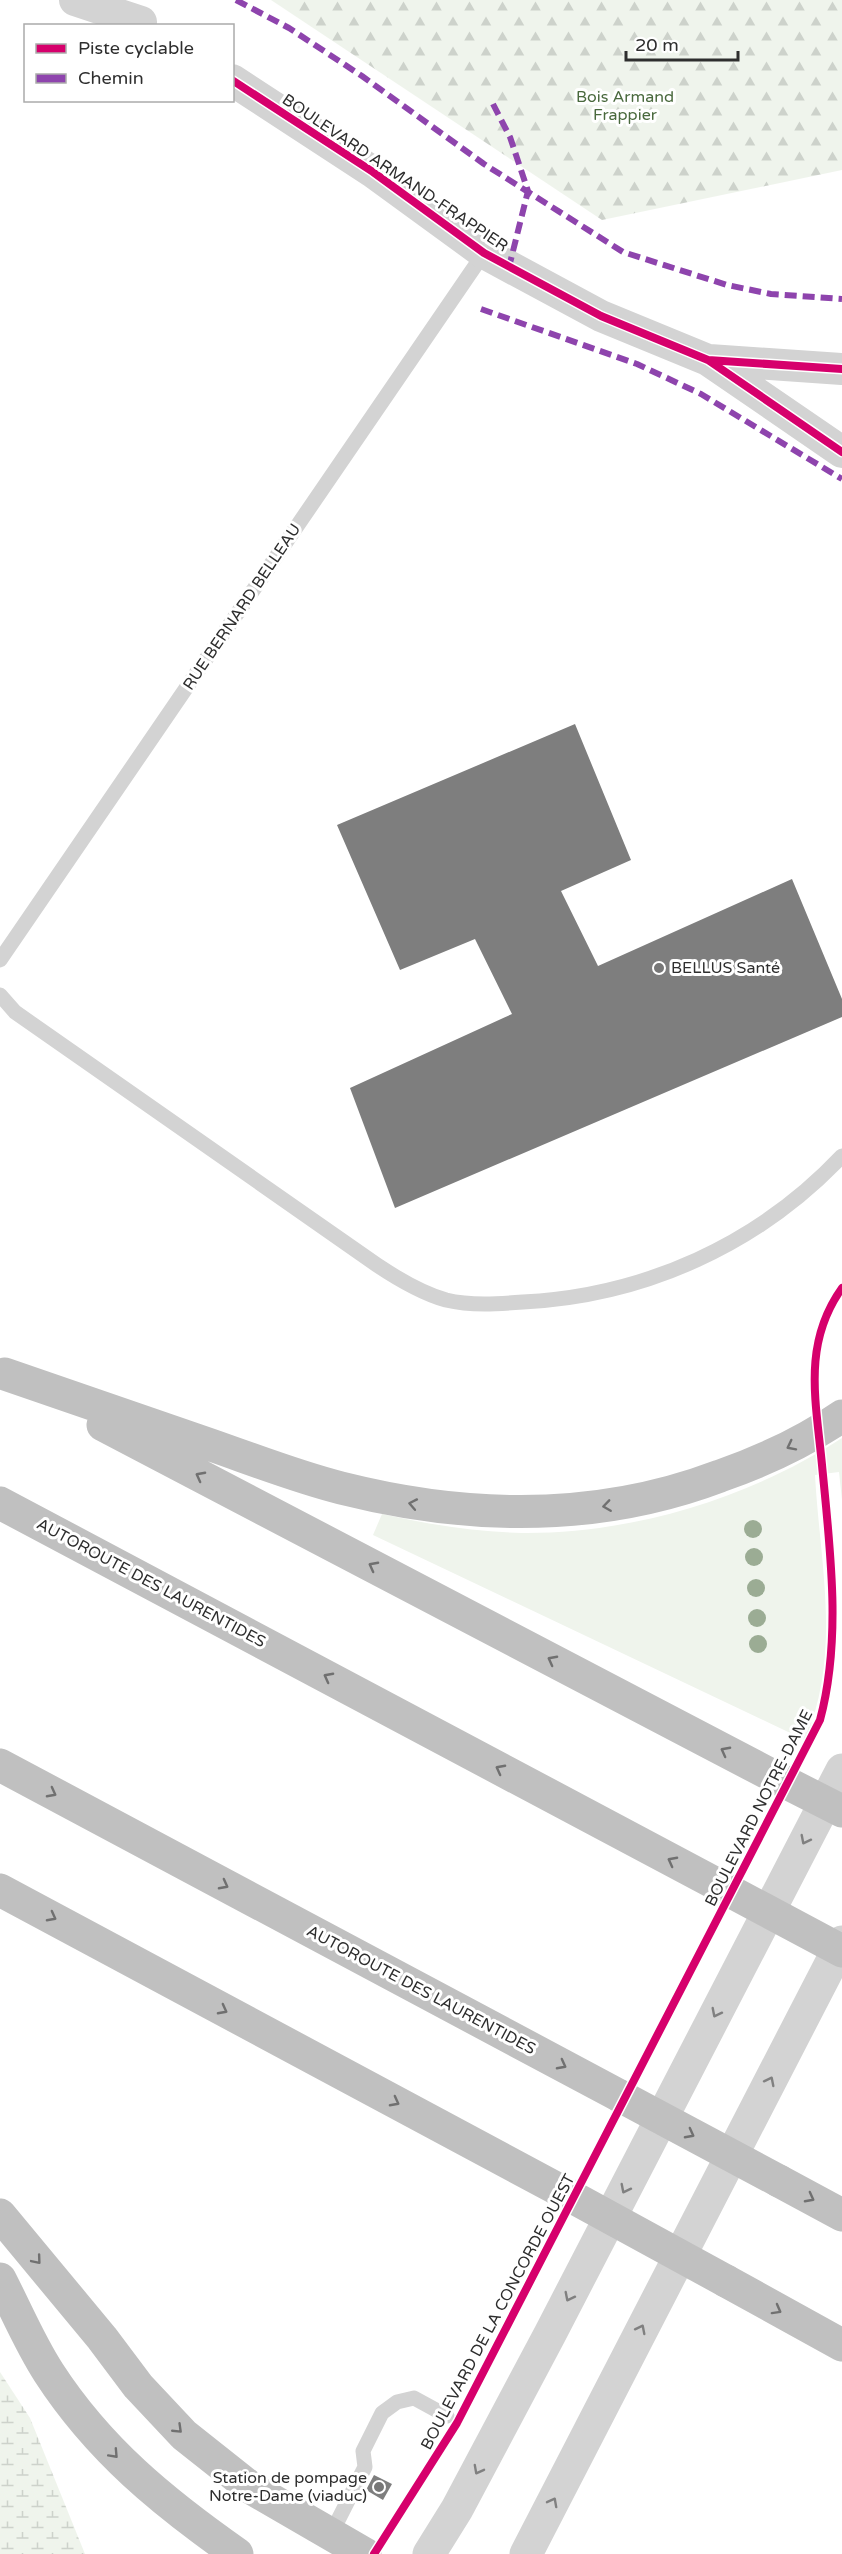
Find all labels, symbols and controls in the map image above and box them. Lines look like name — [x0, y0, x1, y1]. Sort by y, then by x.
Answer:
legend — [24, 24, 234, 102]
scale bar — [626, 24, 738, 62]
text: 20 m — [635, 34, 679, 56]
text: Piste cyclable — [78, 37, 194, 59]
text: Chemin — [78, 67, 144, 89]
park label: Bois Armand Frappier — [576, 87, 674, 125]
street label: BOULEVARD ARMAND-FRAPPIER — [278, 90, 512, 256]
street label: RUE BERNARD BELLEAU — [179, 520, 305, 694]
place label: BELLUS Santé — [671, 958, 780, 978]
marker: BELLUS Santé — [652, 961, 666, 975]
one-way arrow — [787, 1438, 798, 1450]
one-way arrow — [196, 1472, 206, 1483]
one-way arrow — [408, 1498, 418, 1511]
one-way arrow — [602, 1500, 612, 1512]
street label: AUTOROUTE DES LAURENTIDES — [33, 1514, 269, 1652]
one-way arrow — [369, 1562, 379, 1573]
one-way arrow — [548, 1656, 559, 1667]
one-way arrow — [324, 1673, 334, 1684]
street label: BOULEVARD NOTRE-DAME — [701, 1706, 817, 1910]
one-way arrow — [720, 1746, 731, 1758]
one-way arrow — [496, 1765, 506, 1776]
one-way arrow — [45, 1786, 56, 1797]
one-way arrow — [801, 1834, 813, 1845]
one-way arrow — [668, 1857, 679, 1868]
one-way arrow — [217, 1878, 228, 1889]
one-way arrow — [45, 1910, 56, 1921]
street label: AUTOROUTE DES LAURENTIDES — [303, 1921, 539, 2059]
one-way arrow — [217, 2003, 228, 2014]
one-way arrow — [712, 2007, 723, 2018]
one-way arrow — [556, 2058, 567, 2069]
one-way arrow — [763, 2077, 774, 2087]
one-way arrow — [389, 2095, 399, 2106]
one-way arrow — [684, 2127, 694, 2138]
street label: BOULEVARD DE LA CONCORDE OUEST — [417, 2170, 580, 2453]
one-way arrow — [621, 2183, 632, 2193]
one-way arrow — [804, 2191, 815, 2202]
one-way arrow — [30, 2253, 41, 2264]
one-way arrow — [565, 2291, 576, 2302]
one-way arrow — [771, 2302, 781, 2314]
one-way arrow — [634, 2324, 646, 2335]
one-way arrow — [171, 2422, 181, 2433]
one-way arrow — [107, 2447, 118, 2458]
one-way arrow — [474, 2463, 485, 2474]
place label: Station de pompage Notre-Dame (viaduc) — [209, 2468, 367, 2506]
marker: Station de pompage Notre-Dame (viaduc) — [372, 2480, 386, 2494]
one-way arrow — [546, 2498, 557, 2508]

